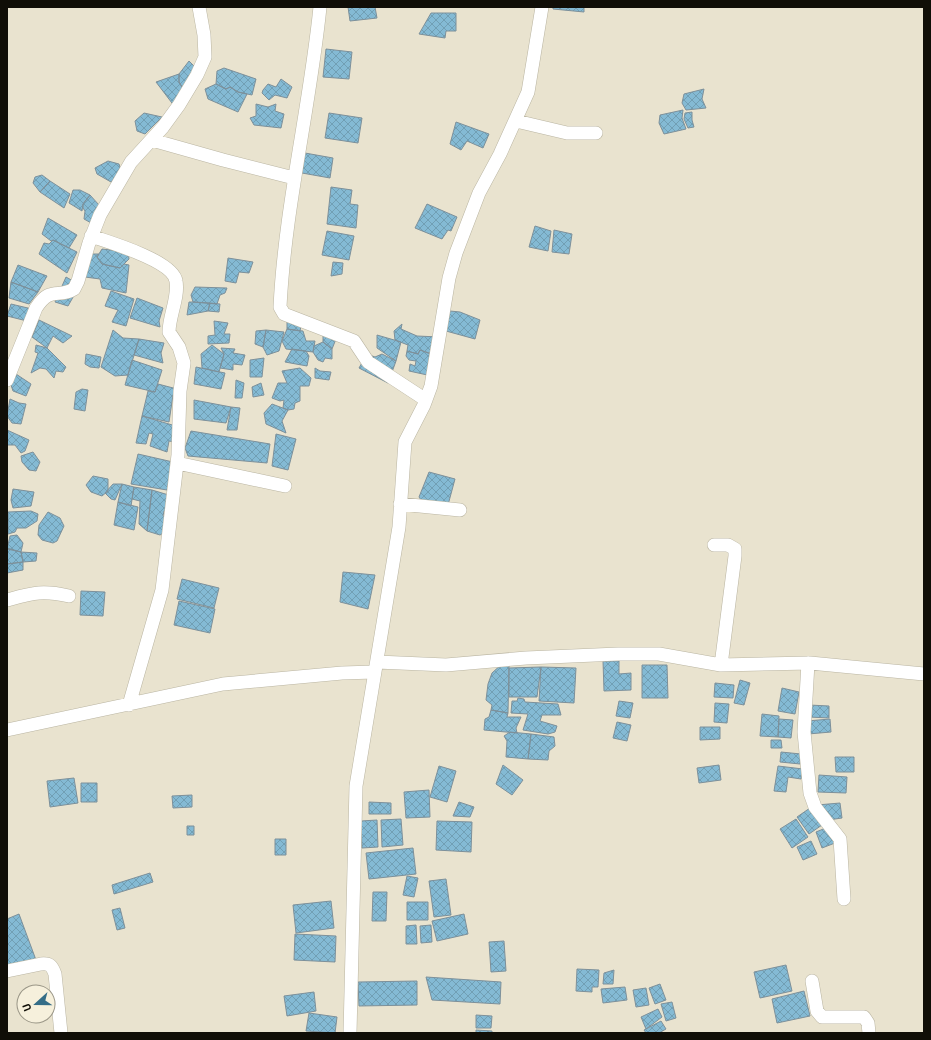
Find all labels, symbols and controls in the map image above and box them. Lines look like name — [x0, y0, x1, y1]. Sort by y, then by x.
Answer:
north arrow — [16, 984, 56, 1024]
text: U — [19, 1002, 34, 1013]

